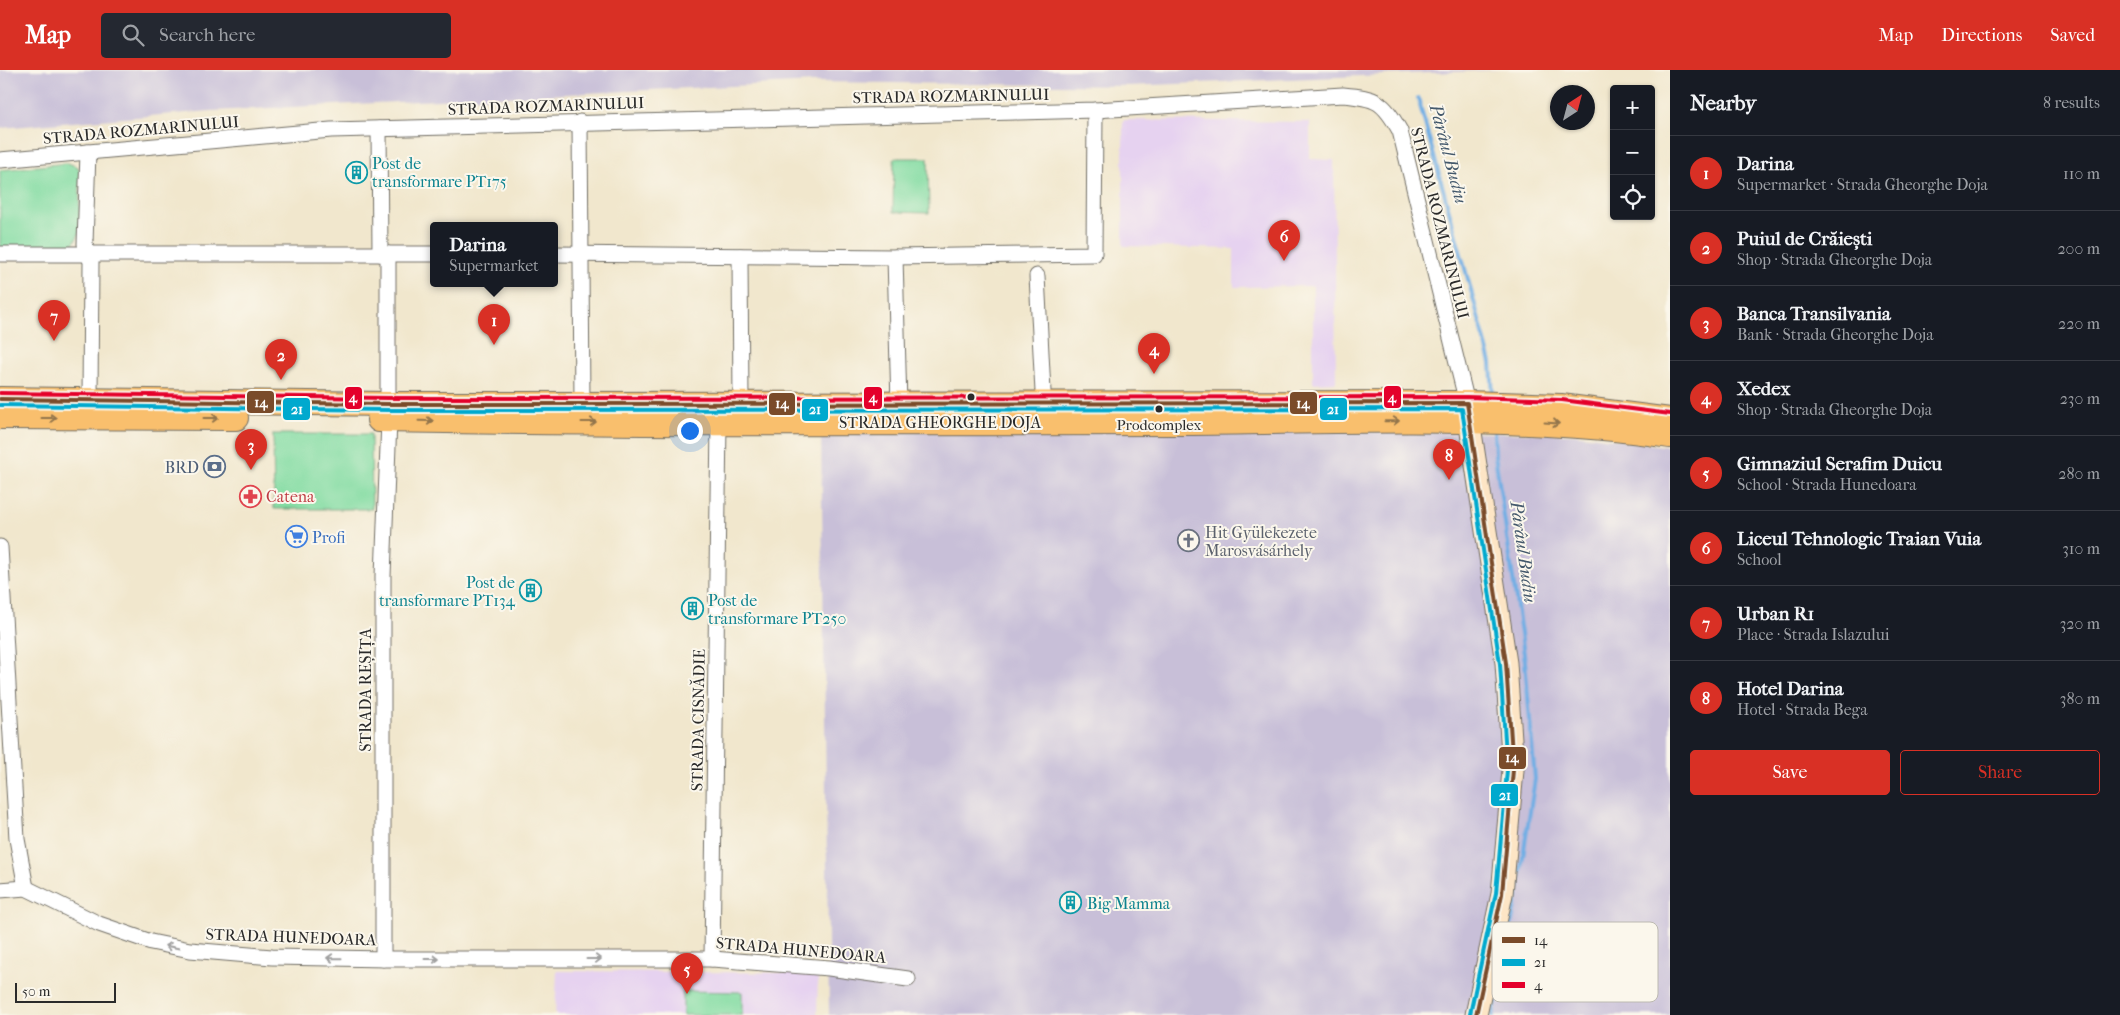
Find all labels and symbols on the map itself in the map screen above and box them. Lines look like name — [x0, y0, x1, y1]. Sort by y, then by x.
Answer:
street label: STRADA ROZMARINULUI — [852, 85, 1050, 107]
north arrow — [1550, 85, 1595, 130]
street label: STRADA ROZMARINULUI — [447, 93, 645, 119]
water label: Pârâul Budiu — [1424, 101, 1471, 206]
street label: STRADA ROZMARINULUI — [42, 112, 240, 148]
street label: STRADA ROZMARINULUI — [1407, 125, 1473, 321]
place label: Post de transformare PT175 — [372, 154, 507, 191]
building icon: Post de transformare PT175 — [344, 160, 368, 184]
pin: 6 — [1268, 220, 1300, 261]
pin: 7 — [38, 300, 70, 341]
pin: 1 — [478, 304, 510, 345]
pin: 4 — [1138, 333, 1170, 374]
pin: 2 — [265, 339, 297, 380]
line badge: 4 — [1383, 385, 1402, 409]
line badge: 4 — [344, 386, 363, 410]
line badge: 4 — [863, 386, 883, 410]
text: 4 — [348, 389, 358, 406]
text: 4 — [868, 389, 878, 406]
text: 4 — [1387, 389, 1397, 406]
line badge: 14 — [246, 390, 275, 414]
line badge: 14 — [1289, 391, 1318, 415]
line badge: 14 — [768, 392, 796, 416]
unlabelled marker — [966, 392, 976, 402]
text: 14 — [254, 394, 268, 411]
text: 14 — [775, 395, 789, 412]
text: 14 — [1296, 395, 1310, 412]
line badge: 21 — [282, 397, 311, 421]
line badge: 21 — [1319, 397, 1348, 421]
line badge: 21 — [801, 398, 829, 422]
text: 21 — [291, 401, 303, 418]
text: 21 — [809, 401, 821, 418]
text: 21 — [1327, 401, 1339, 418]
marker: Prodcomplex — [1154, 404, 1164, 414]
one-way arrow — [40, 413, 56, 423]
one-way arrow — [202, 413, 219, 423]
street label: STRADA GHEORGHE DOJA — [839, 413, 1042, 432]
one-way arrow — [418, 416, 434, 426]
place label: Prodcomplex — [1117, 416, 1202, 434]
one-way arrow — [580, 417, 596, 427]
one-way arrow — [1384, 417, 1400, 426]
your location — [677, 418, 703, 444]
one-way arrow — [1544, 419, 1560, 428]
pin: 3 — [235, 429, 267, 470]
pin: 8 — [1433, 439, 1465, 480]
bank icon: BRD — [203, 455, 227, 479]
place label: BRD — [165, 458, 199, 477]
pharmacy icon: Catena — [238, 484, 262, 508]
place label: Catena — [266, 487, 315, 506]
water label: Pârâul Budiu — [1505, 499, 1541, 604]
place label: Hit Gyülekezete Marosvásárhely — [1205, 523, 1317, 560]
supermarket icon: Profi — [284, 525, 308, 549]
place label: Profi — [312, 528, 345, 547]
church icon: Hit Gyülekezete Marosvásárhely — [1177, 529, 1201, 553]
place label: Post de transformare PT134 — [379, 573, 516, 610]
building icon: Post de transformare PT134 — [519, 579, 543, 603]
place label: Post de transformare PT250 — [708, 591, 846, 628]
building icon: Post de transformare PT250 — [680, 597, 704, 621]
street label: STRADA REȘIȚA — [356, 628, 375, 752]
street label: STRADA CISNĂDIE — [686, 648, 709, 791]
line badge: 14 — [1498, 746, 1527, 770]
text: 14 — [1505, 749, 1519, 766]
line badge: 21 — [1490, 783, 1519, 807]
text: 21 — [1499, 787, 1511, 804]
building icon: Big Mamma — [1059, 891, 1083, 915]
place label: Big Mamma — [1087, 894, 1171, 913]
legend — [1492, 922, 1658, 1002]
street label: STRADA HUNEDOARA — [205, 925, 377, 949]
text: 14 — [1534, 932, 1548, 949]
street label: STRADA HUNEDOARA — [715, 933, 887, 967]
one-way arrow — [165, 942, 181, 951]
one-way arrow — [326, 953, 342, 963]
pin: 5 — [671, 953, 703, 994]
one-way arrow — [423, 954, 439, 964]
one-way arrow — [586, 954, 602, 964]
text: 21 — [1534, 954, 1546, 971]
text: 4 — [1534, 977, 1543, 994]
scale bar — [15, 980, 116, 1003]

